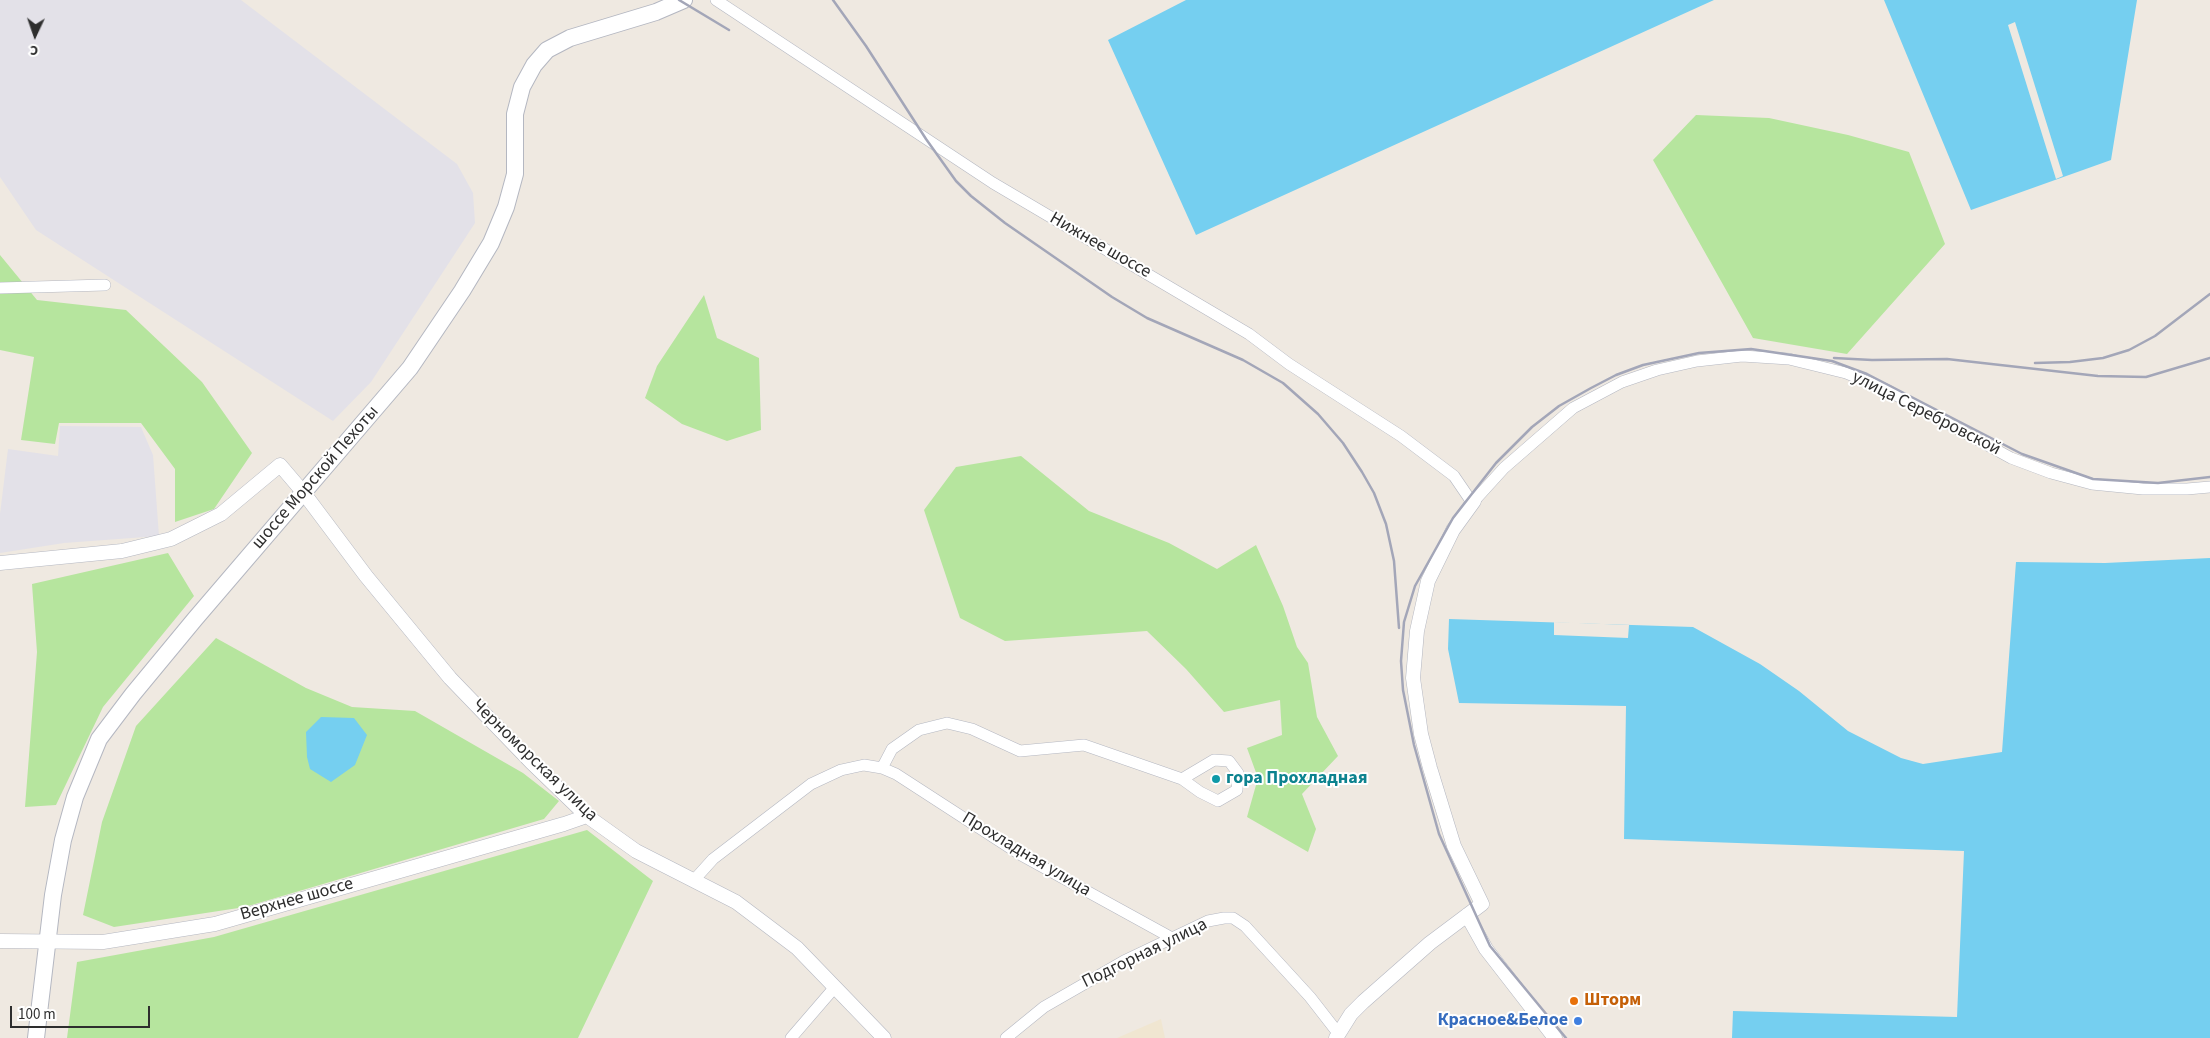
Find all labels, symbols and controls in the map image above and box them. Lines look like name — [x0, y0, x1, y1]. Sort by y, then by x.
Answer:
north arrow — [10, 10, 60, 60]
text: С — [30, 40, 39, 60]
street label: Нижнее шоссе — [1045, 208, 1155, 284]
street label: улица Серебровской — [1848, 367, 2004, 461]
street label: шоссе Морской Пехоты — [248, 402, 384, 554]
street label: Черноморская улица — [467, 695, 601, 827]
place label: гора Прохладная — [1226, 768, 1367, 790]
marker: гора Прохладная — [1210, 773, 1222, 785]
street label: Прохладная улица — [958, 808, 1094, 902]
street label: Верхнее шоссе — [238, 874, 356, 926]
street label: Подгорная улица — [1079, 914, 1211, 994]
place label: Шторм — [1584, 990, 1641, 1012]
marker: Шторм — [1568, 995, 1580, 1007]
scale bar — [12, 996, 152, 1028]
text: 100 m — [18, 1004, 56, 1025]
place label: Красное&Белое — [1437, 1010, 1568, 1032]
marker: Красное&Белое — [1572, 1015, 1584, 1027]

